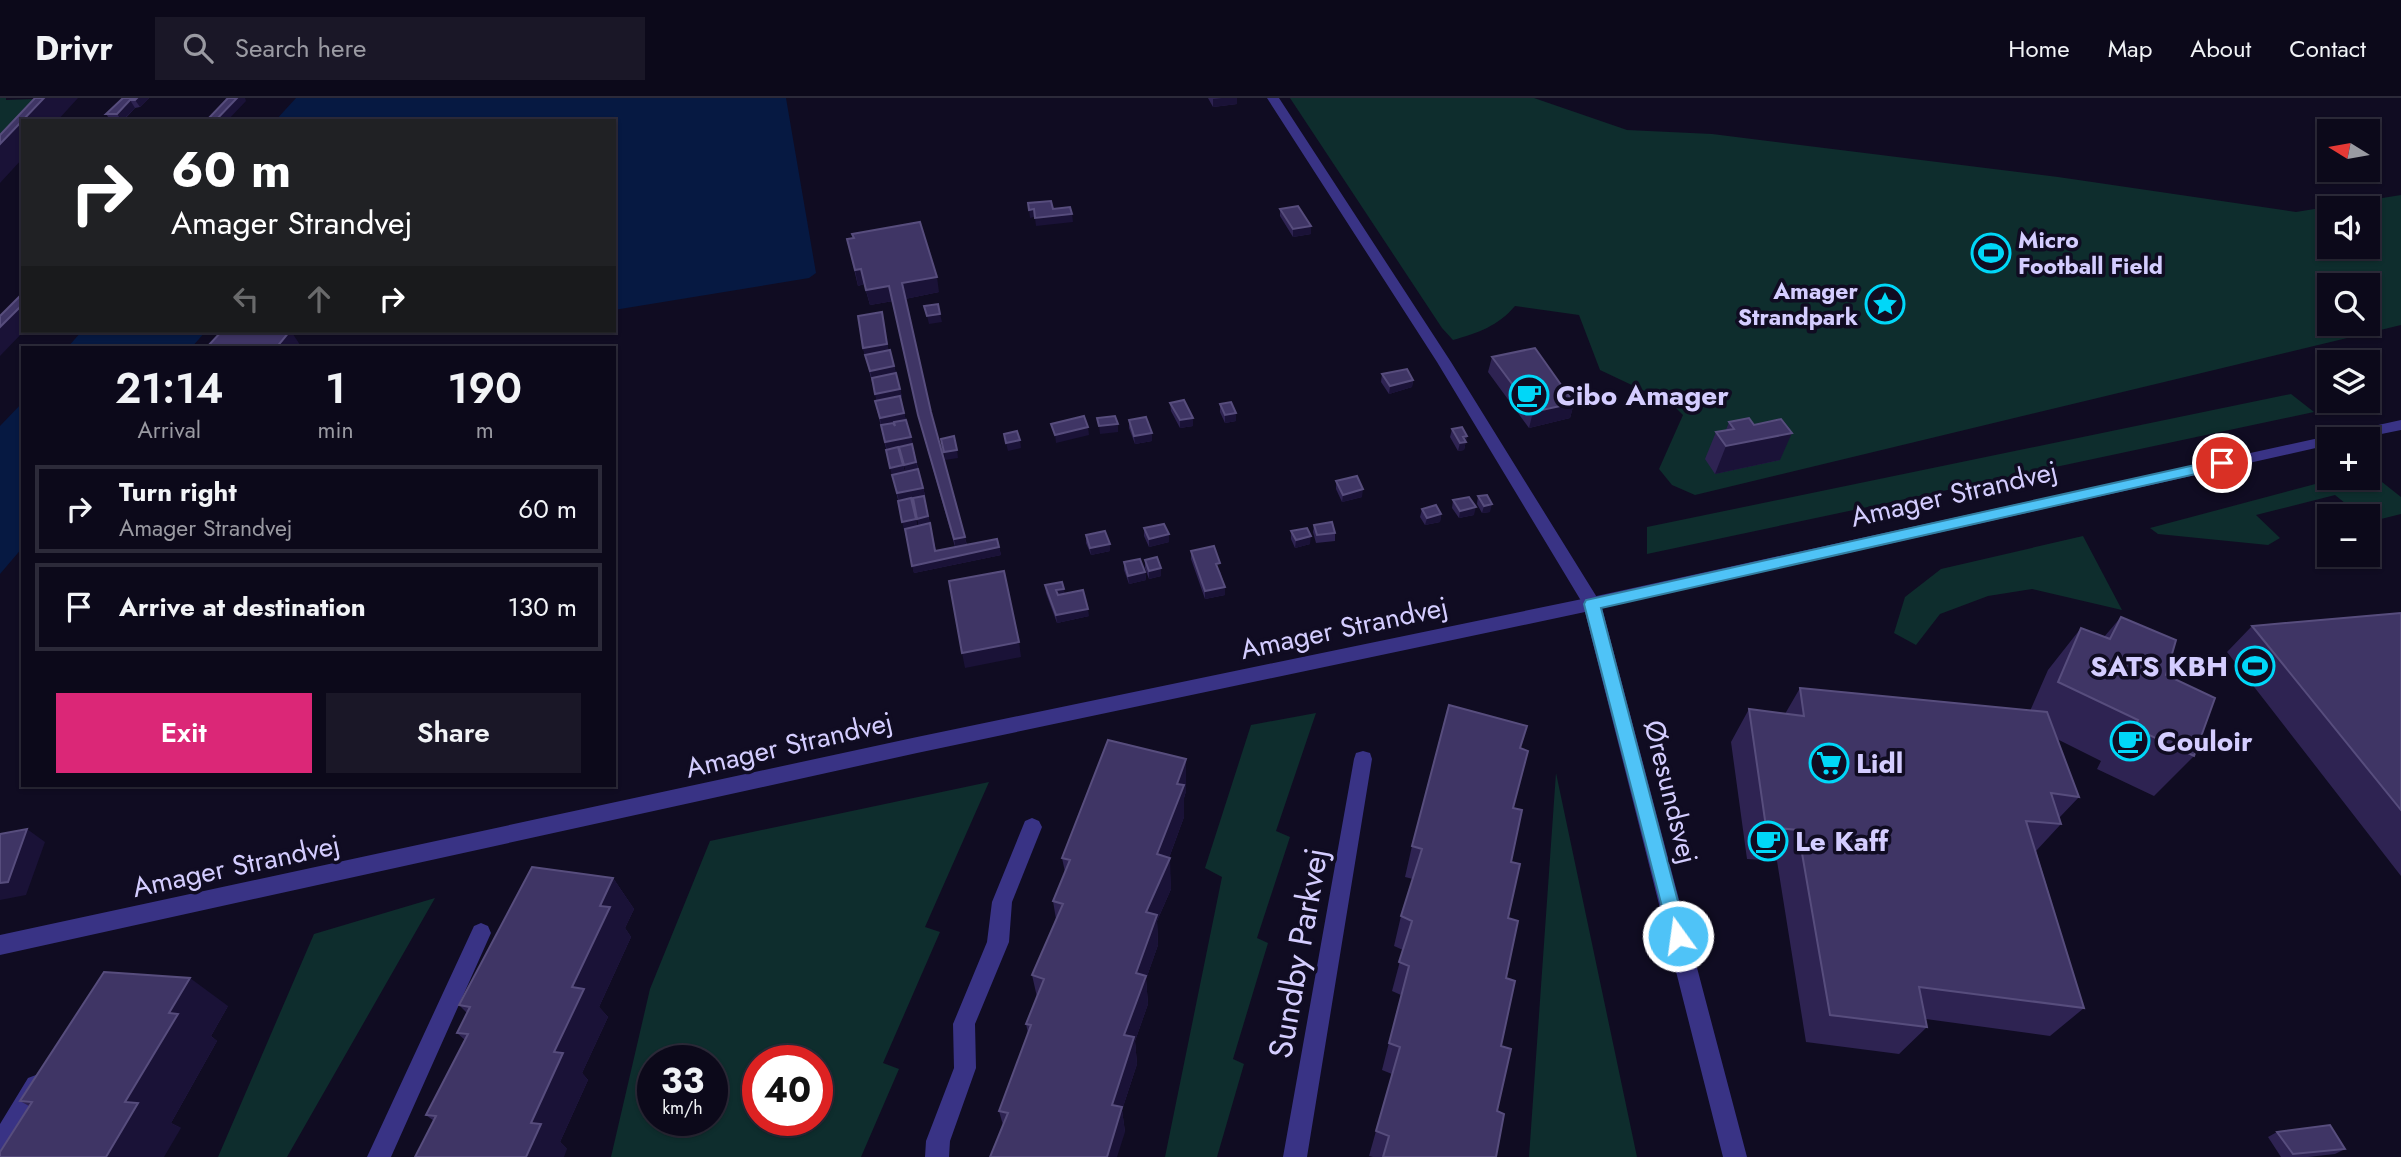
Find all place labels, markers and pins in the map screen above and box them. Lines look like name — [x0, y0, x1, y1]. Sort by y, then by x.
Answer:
place label: Micro Football Field — [2018, 223, 2163, 283]
sports icon: Micro Football Field — [1970, 232, 2012, 274]
place label: Amager Strandpark — [1738, 274, 1859, 334]
place icon: Amager Strandpark — [1864, 283, 1906, 325]
cafe icon: Cibo Amager — [1508, 374, 1550, 416]
place label: Cibo Amager — [1556, 375, 1729, 416]
pin — [2192, 433, 2252, 493]
sports icon: SATS KBH — [2234, 645, 2276, 687]
place label: SATS KBH — [2090, 646, 2228, 687]
cafe icon: Couloir — [2109, 720, 2151, 762]
place label: Couloir — [2157, 721, 2253, 762]
supermarket icon: Lidl — [1808, 742, 1850, 784]
place label: Lidl — [1856, 743, 1903, 784]
cafe icon: Le Kaff — [1747, 820, 1789, 862]
place label: Le Kaff — [1795, 821, 1890, 862]

